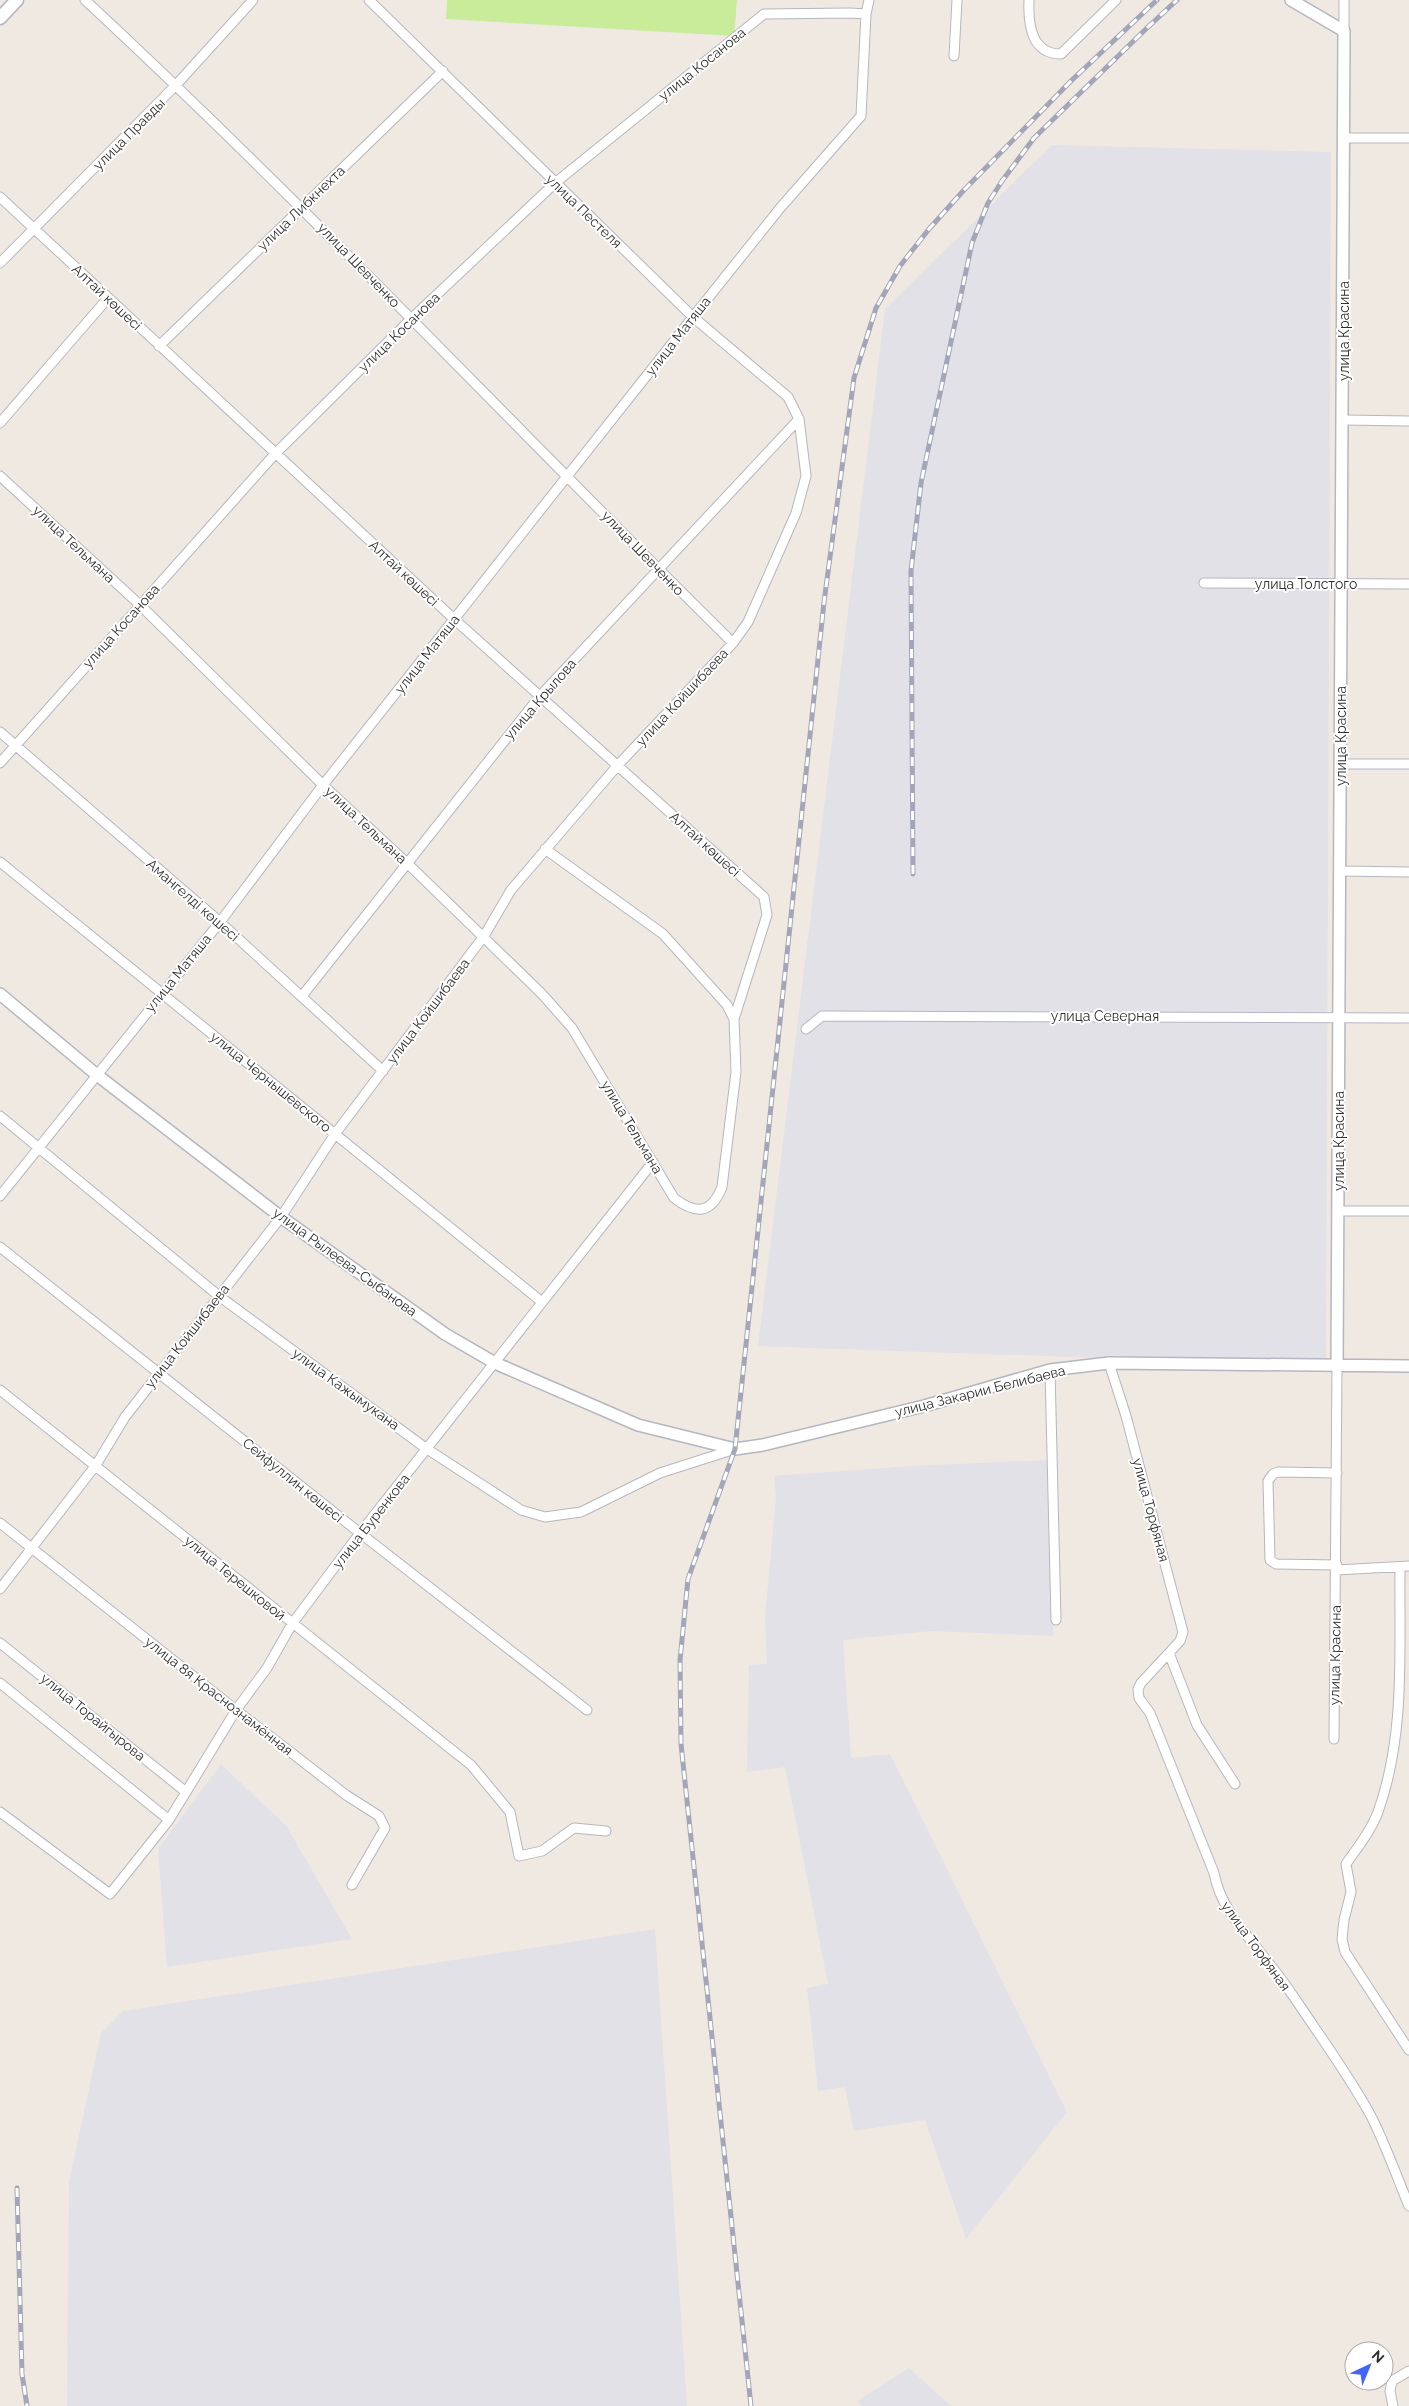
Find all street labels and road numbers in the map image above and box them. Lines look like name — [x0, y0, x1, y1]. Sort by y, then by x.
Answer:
street label: улица Косанова — [655, 24, 749, 104]
street label: улица Правды — [90, 95, 168, 173]
street label: улица Либкнехта — [254, 162, 348, 254]
street label: улица Пестеля — [543, 171, 625, 251]
street label: улица Шевченко — [315, 220, 403, 310]
street label: Алтай көшесі — [69, 261, 145, 333]
street label: улица Красина — [1336, 281, 1352, 381]
street label: улица Косанова — [355, 289, 443, 375]
street label: улица Матяша — [642, 293, 714, 379]
street label: улица Тельмана — [30, 502, 118, 586]
street label: улица Шевченко — [599, 508, 687, 598]
street label: Алтай көшесі — [366, 537, 442, 609]
street label: улица Толстого — [1255, 576, 1357, 592]
street label: улица Косанова — [79, 581, 163, 671]
street label: улица Матяша — [391, 611, 463, 697]
street label: улица Койшибаева — [633, 645, 731, 749]
street label: улица Крылова — [501, 655, 579, 743]
street label: улица Красина — [1333, 686, 1349, 786]
street label: улица Тельмана — [322, 783, 410, 867]
street label: Алтай көшесі — [667, 808, 743, 880]
street label: Амангелді көшесі — [144, 856, 242, 944]
street label: улица Матяша — [142, 931, 214, 1015]
street label: улица Койшибаева — [383, 955, 473, 1067]
street label: улица Северная — [1051, 1008, 1159, 1024]
street label: улица Чернышевского — [207, 1028, 335, 1136]
street label: улица Тельмана — [598, 1077, 666, 1177]
street label: улица Красина — [1331, 1091, 1347, 1191]
street label: улица Рылеева-Сыбанова — [270, 1204, 420, 1320]
street label: улица Койшибаева — [142, 1281, 232, 1391]
street label: улица Кажымукана — [289, 1345, 403, 1433]
street label: улица Закарии Белибаева — [893, 1362, 1067, 1420]
street label: Сейфуллин көшесі — [240, 1435, 346, 1525]
street label: улица Торфяная — [1129, 1456, 1173, 1564]
street label: улица Буренкова — [329, 1471, 413, 1571]
street label: улица Терешковой — [181, 1532, 289, 1624]
street label: улица Красина — [1326, 1605, 1344, 1705]
street label: улица 8я Краснознамённая — [142, 1633, 296, 1759]
street label: улица Торайгырова — [37, 1670, 149, 1764]
street label: улица Торфяная — [1218, 1898, 1294, 1994]

